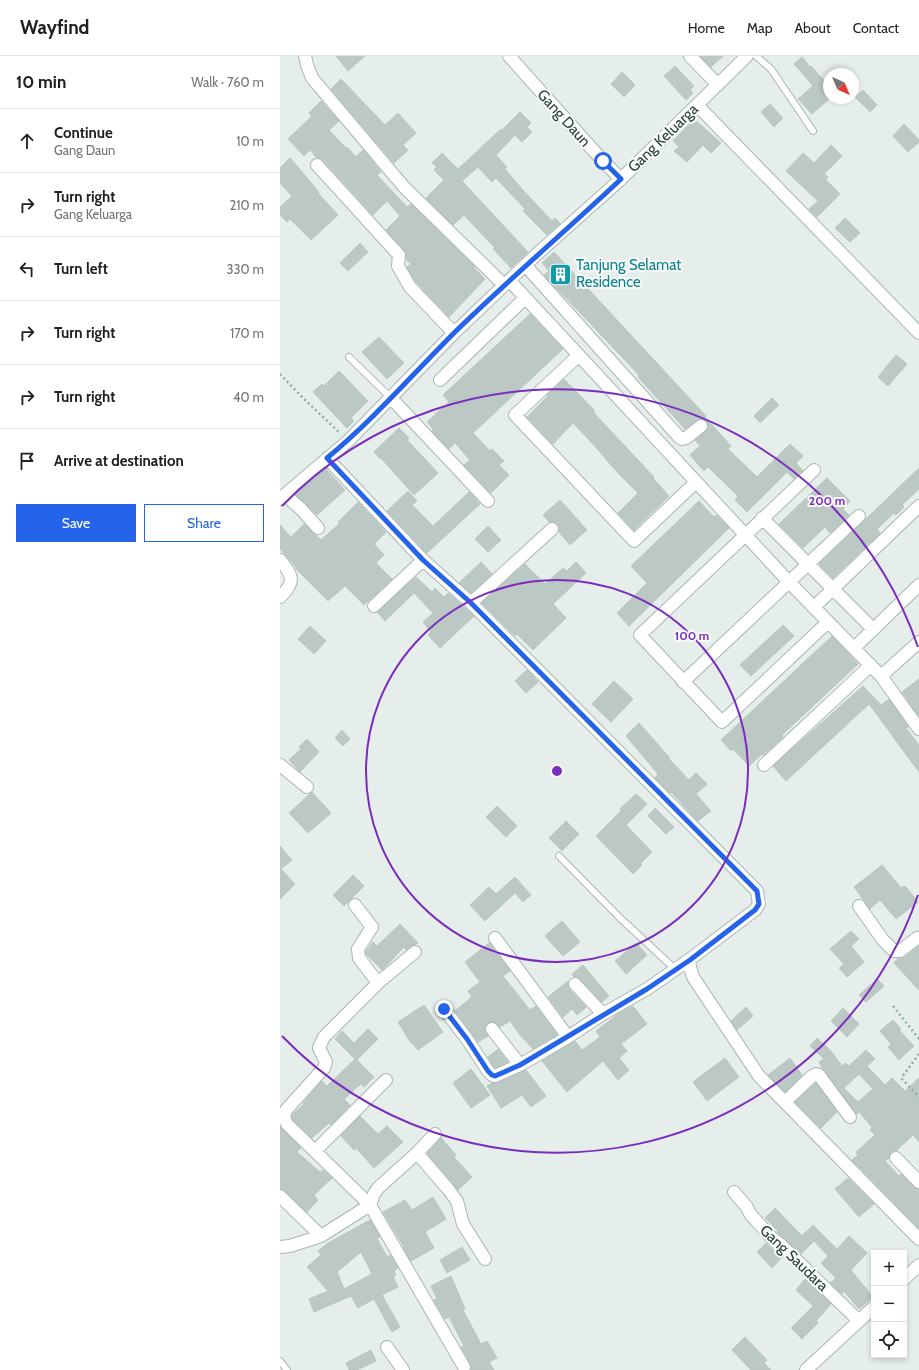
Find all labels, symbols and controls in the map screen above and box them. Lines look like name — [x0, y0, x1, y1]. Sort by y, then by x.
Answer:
text: Wayfind — [20, 16, 89, 39]
text: Home — [688, 19, 725, 37]
text: Map — [747, 19, 772, 37]
text: About — [794, 19, 831, 37]
text: Contact — [853, 19, 899, 37]
north arrow — [823, 68, 859, 104]
text: 10 min — [16, 72, 66, 92]
text: Walk · 760 m — [191, 74, 264, 90]
street label: Gang Daun — [534, 86, 594, 150]
street label: Gang Keluarga — [624, 100, 702, 176]
text: Continue — [54, 124, 113, 142]
icon: ahead — [16, 130, 38, 152]
text: 10 m — [236, 133, 264, 149]
text: Gang Daun — [54, 142, 115, 158]
route start — [594, 152, 612, 170]
text: Turn right — [54, 188, 115, 206]
icon: right — [16, 194, 38, 216]
text: 210 m — [230, 197, 264, 213]
text: Gang Keluarga — [54, 206, 132, 222]
place label: Tanjung Selamat Residence — [576, 256, 681, 291]
icon: left — [16, 258, 38, 280]
text: Turn left — [54, 260, 108, 278]
text: 330 m — [227, 261, 264, 277]
building icon: Tanjung Selamat Residence — [547, 261, 573, 287]
icon: right — [16, 322, 38, 344]
text: Turn right — [54, 324, 115, 342]
text: 170 m — [230, 325, 264, 341]
icon: right — [16, 386, 38, 408]
text: Turn right — [54, 388, 115, 406]
text: 40 m — [233, 389, 264, 405]
icon: arrive — [16, 450, 38, 472]
text: Arrive at destination — [54, 452, 184, 470]
text: 200 m — [809, 493, 845, 508]
button: Save — [16, 504, 136, 542]
button: Share — [144, 504, 264, 542]
text: 100 m — [675, 628, 709, 643]
centre of rings — [550, 764, 564, 778]
route end — [435, 1000, 453, 1018]
street label: Gang Saudara — [756, 1221, 832, 1295]
map controls — [871, 1250, 907, 1358]
button: + — [871, 1250, 907, 1286]
button: − — [871, 1286, 907, 1322]
button: locate — [871, 1322, 907, 1358]

